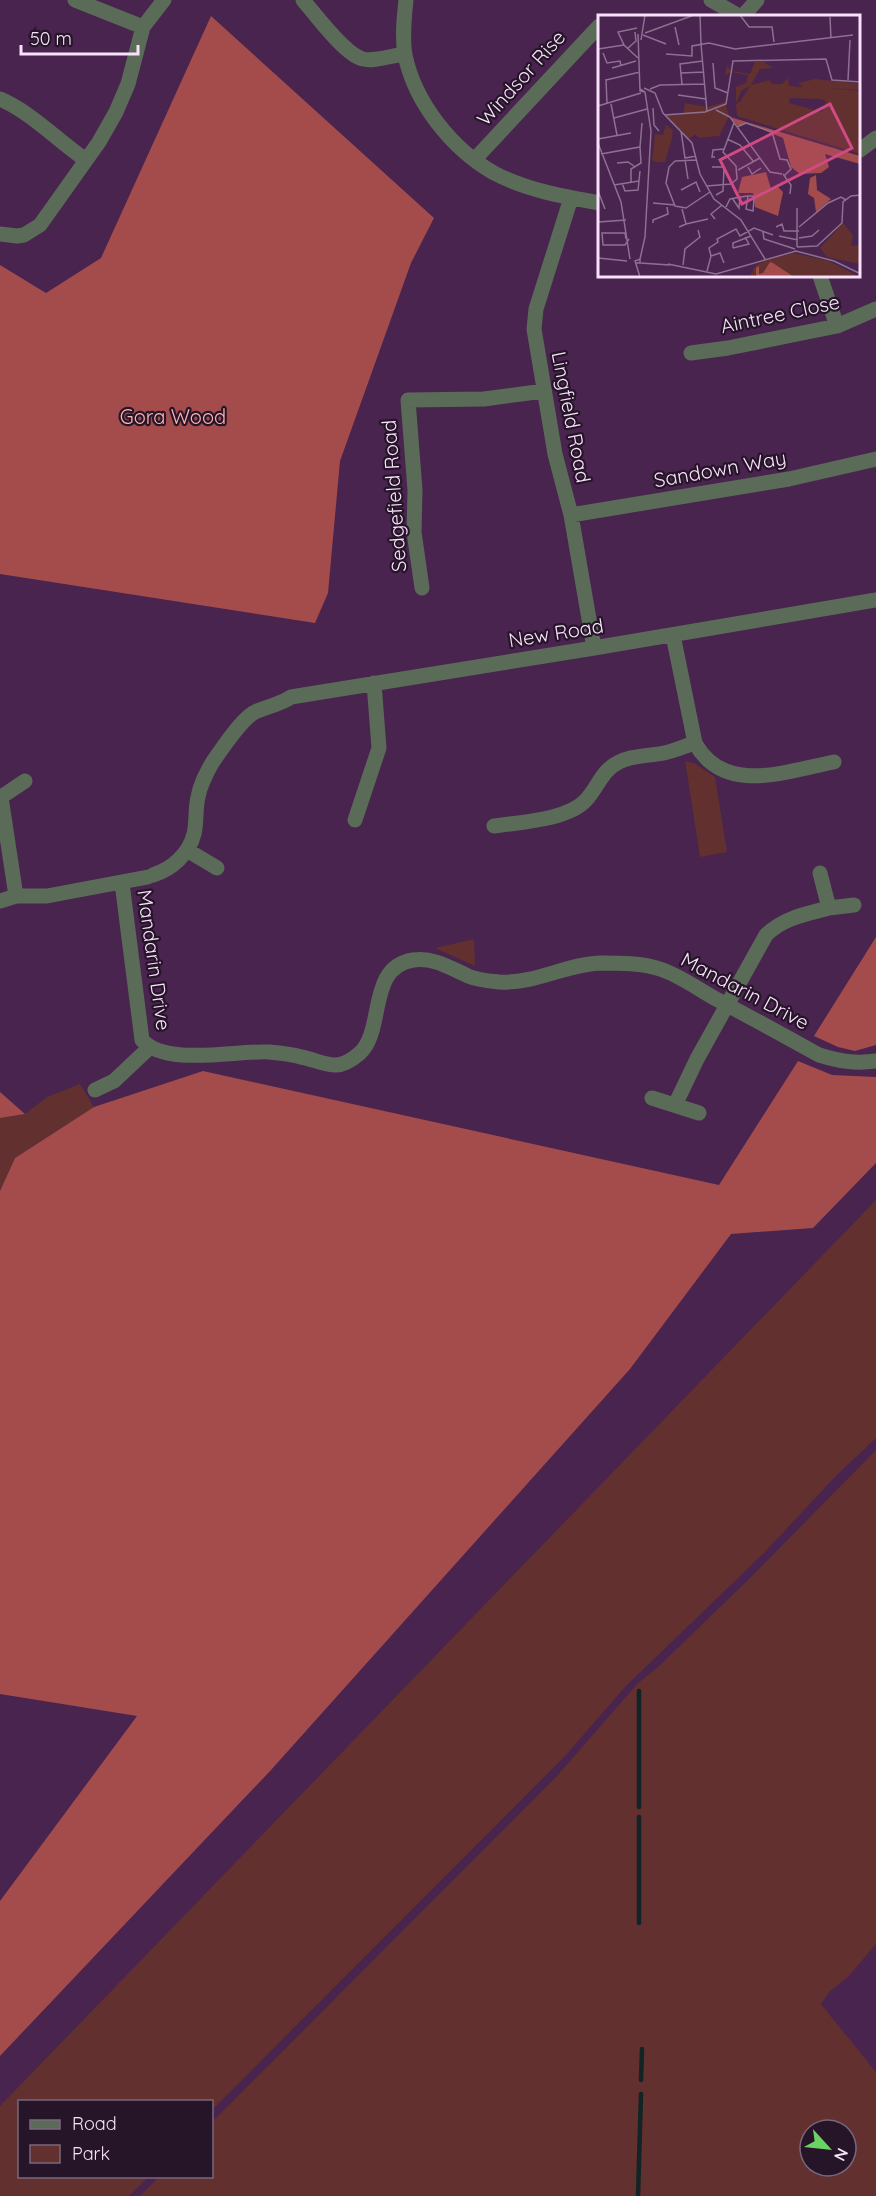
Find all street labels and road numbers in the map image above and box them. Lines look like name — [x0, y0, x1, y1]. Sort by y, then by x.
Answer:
street label: Windsor Rise — [471, 25, 570, 131]
street label: Aintree Close — [718, 289, 842, 338]
street label: Lingfield Road — [547, 349, 596, 485]
street label: Sedgefield Road — [376, 419, 411, 573]
street label: Sandown Way — [652, 445, 788, 492]
street label: New Road — [507, 613, 605, 652]
street label: Mandarin Drive — [132, 888, 177, 1032]
street label: Mandarin Drive — [677, 946, 814, 1035]

